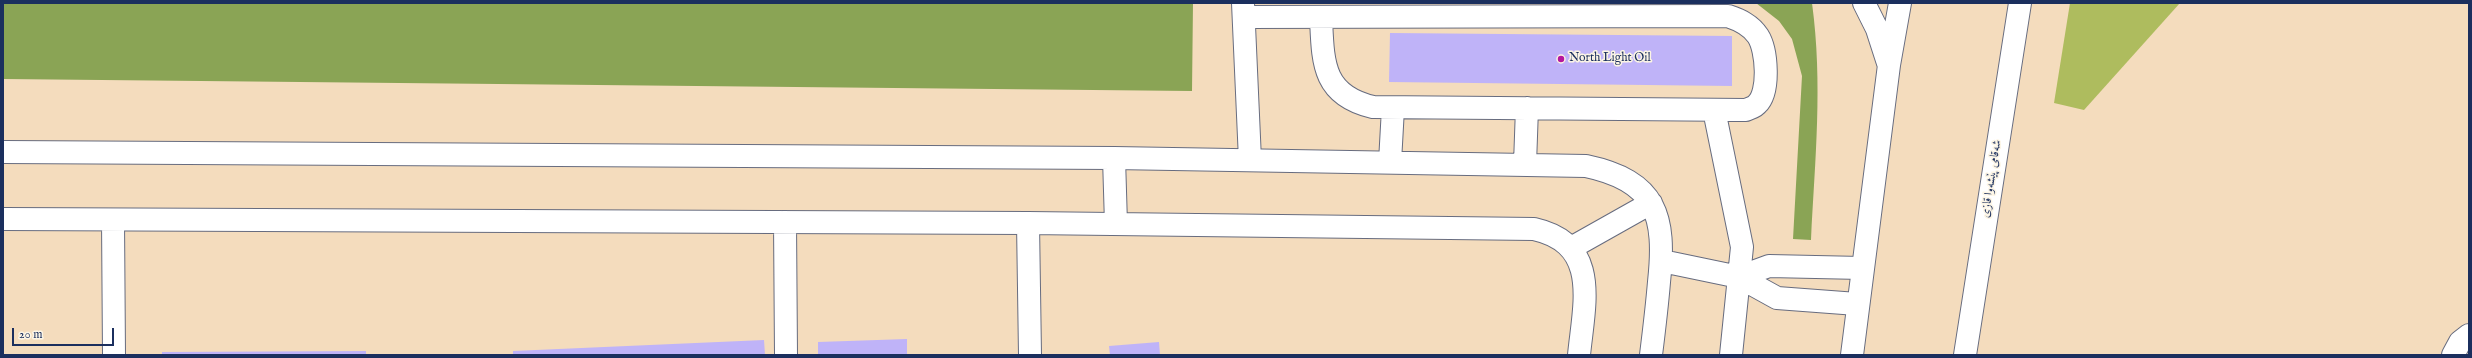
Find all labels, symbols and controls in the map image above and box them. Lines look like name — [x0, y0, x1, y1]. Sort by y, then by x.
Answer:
place label: North Light Oil — [1569, 52, 1651, 66]
marker: North Light Oil — [1556, 54, 1566, 64]
street label: شەقامی پێشەوا قازی — [1979, 139, 2005, 219]
scale bar — [14, 320, 116, 346]
text: 20 m — [19, 327, 42, 342]

